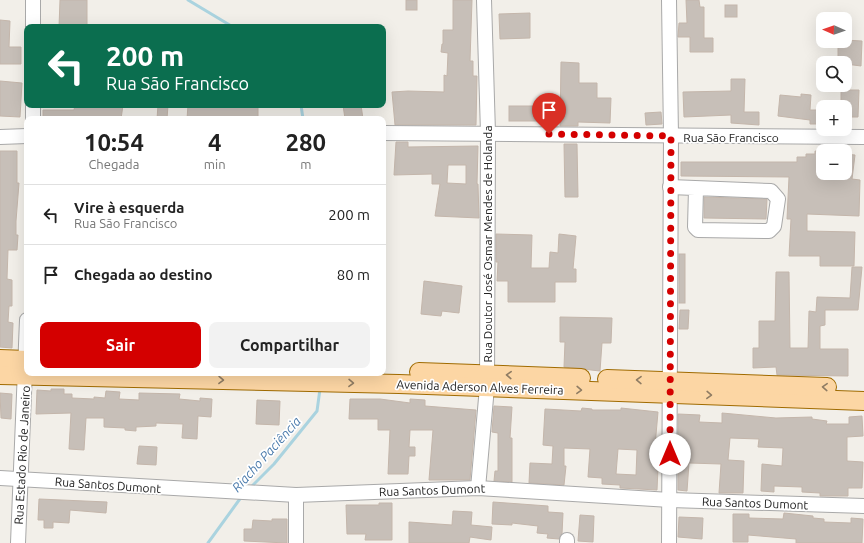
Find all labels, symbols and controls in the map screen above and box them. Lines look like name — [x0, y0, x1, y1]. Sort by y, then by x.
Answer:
north arrow — [816, 12, 852, 48]
map controls — [816, 12, 852, 180]
icon: left — [40, 40, 92, 92]
text: 200 m — [106, 40, 184, 71]
button: search — [816, 56, 852, 92]
text: Rua São Francisco — [106, 73, 249, 93]
pin — [532, 93, 566, 134]
icon: arrive — [538, 99, 560, 121]
button: + — [816, 100, 852, 136]
street label: Rua Doutor José Osmar Mendes de Holanda — [481, 125, 494, 363]
text: 10:54 — [84, 129, 144, 156]
text: 4 — [208, 129, 221, 156]
text: 280 — [286, 129, 326, 156]
street label: Rua São Francisco — [683, 131, 779, 144]
button: − — [816, 144, 852, 180]
text: Chegada — [88, 157, 139, 171]
text: min — [204, 157, 226, 171]
text: m — [300, 157, 311, 171]
text: Vire à esquerda — [74, 199, 184, 216]
icon: left — [40, 204, 62, 226]
text: 200 m — [328, 206, 370, 223]
text: Rua São Francisco — [74, 216, 177, 230]
icon: arrive — [40, 264, 62, 286]
text: Chegada ao destino — [74, 266, 213, 283]
text: 80 m — [337, 266, 370, 283]
button: Sair — [40, 322, 201, 368]
button: Compartilhar — [209, 322, 370, 368]
one-way arrow — [506, 370, 512, 379]
one-way arrow — [218, 376, 224, 384]
one-way arrow — [636, 376, 642, 384]
street label: Avenida Aderson Alves Ferreira — [396, 378, 564, 396]
one-way arrow — [348, 379, 354, 387]
one-way arrow — [822, 383, 828, 391]
street label: Rua Estado Rio de Janeiro — [12, 385, 32, 525]
one-way arrow — [576, 386, 582, 395]
one-way arrow — [706, 391, 712, 399]
water label: Riacho Paciência — [229, 414, 303, 494]
position arrow — [649, 433, 691, 475]
street label: Rua Santos Dumont — [54, 475, 162, 495]
street label: Rua Santos Dumont — [379, 482, 486, 498]
street label: Rua Santos Dumont — [702, 495, 809, 511]

